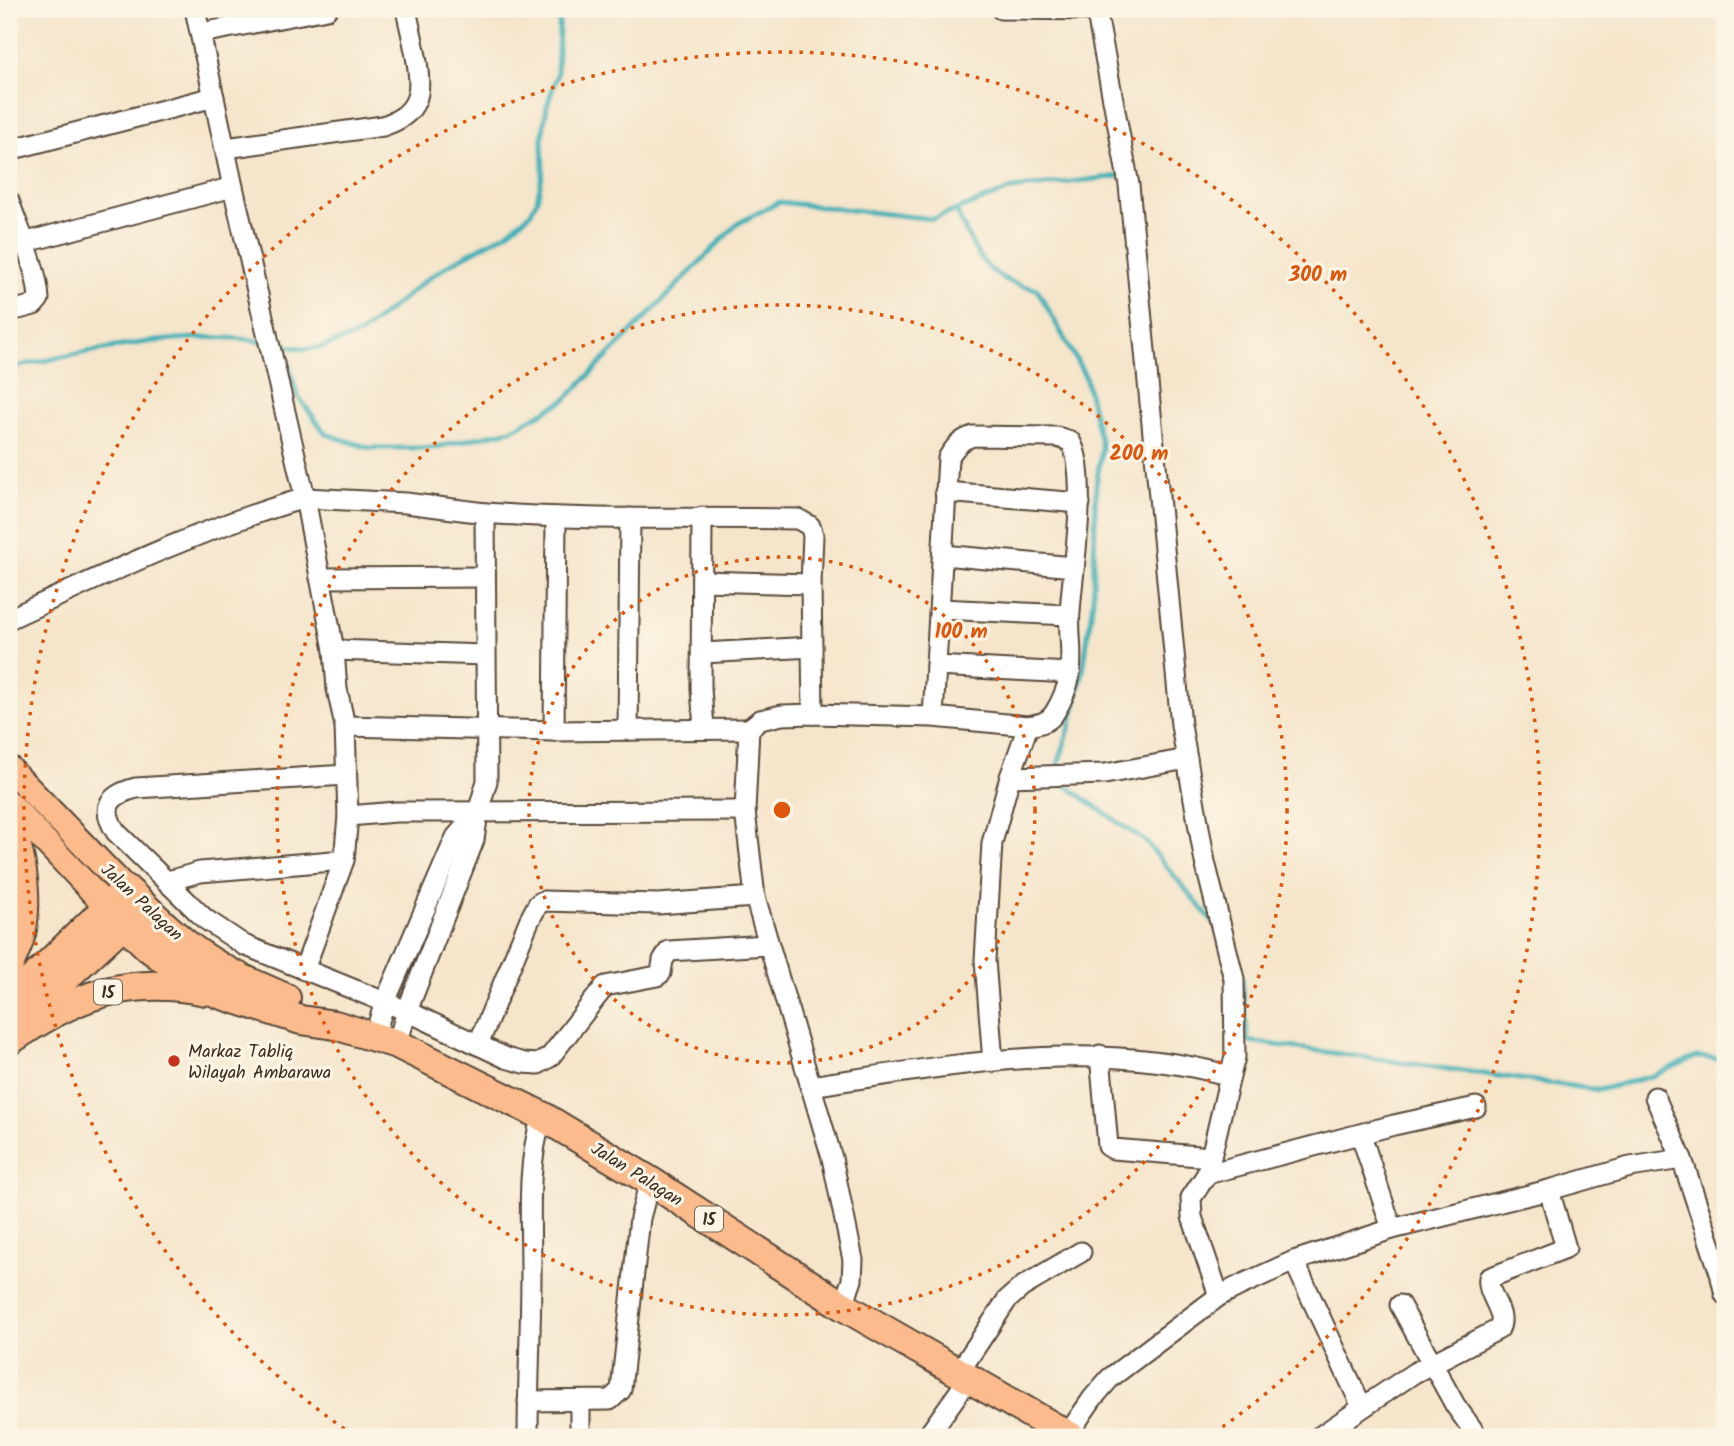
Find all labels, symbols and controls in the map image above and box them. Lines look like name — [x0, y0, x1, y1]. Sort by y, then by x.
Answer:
text: 300 m — [1288, 259, 1347, 292]
text: 200 m — [1109, 438, 1169, 471]
text: 100 m — [934, 616, 988, 649]
centre of rings — [770, 798, 794, 822]
street label: Jalan Palagan — [93, 857, 189, 949]
road number: 15 — [94, 980, 122, 1004]
place label: Markaz Tabliq Wilayah Ambarawa — [188, 1038, 331, 1088]
marker: Markaz Tabliq Wilayah Ambarawa — [166, 1053, 182, 1069]
street label: Jalan Palagan — [584, 1135, 688, 1215]
road number: 15 — [695, 1206, 723, 1232]

